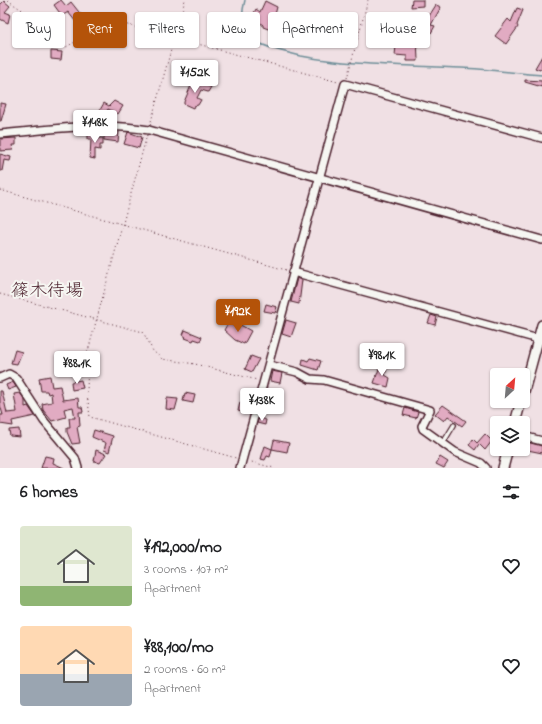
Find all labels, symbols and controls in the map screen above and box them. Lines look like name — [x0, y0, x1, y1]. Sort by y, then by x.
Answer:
chip: Buy — [12, 12, 65, 48]
chip: Rent — [73, 12, 127, 48]
chip: Filters — [135, 12, 199, 48]
chip: New — [207, 12, 260, 48]
chip: Apartment — [268, 12, 358, 48]
chip: House — [366, 12, 430, 48]
pin: ¥152K — [167, 60, 223, 94]
text: ¥152K — [180, 63, 210, 82]
pin: ¥148K — [67, 110, 123, 144]
text: ¥148K — [82, 113, 108, 132]
district label: 篠木待場 — [11, 279, 83, 305]
pin: ¥192K — [210, 299, 266, 333]
text: ¥192K — [225, 302, 251, 321]
pin: ¥98.1K — [349, 343, 415, 377]
text: ¥98.1K — [369, 346, 395, 365]
pin: ¥88.1K — [44, 351, 110, 385]
text: ¥88.1K — [63, 354, 91, 373]
north arrow — [490, 368, 530, 408]
map controls — [490, 368, 530, 456]
pin: ¥138K — [234, 388, 290, 422]
text: ¥138K — [249, 391, 275, 410]
button: layers — [490, 416, 530, 456]
text: 6 homes — [20, 480, 78, 505]
icon: filters — [500, 481, 522, 503]
text: ¥192,000/mo — [144, 535, 222, 560]
icon: home — [52, 542, 100, 590]
icon: heart — [500, 555, 522, 577]
text: 3 rooms · 107 m² — [144, 560, 228, 579]
text: Apartment — [144, 579, 201, 598]
text: ¥88,100/mo — [144, 635, 214, 660]
icon: home — [52, 642, 100, 690]
icon: heart — [500, 655, 522, 677]
text: 2 rooms · 60 m² — [144, 660, 226, 679]
text: Apartment — [144, 679, 201, 698]

